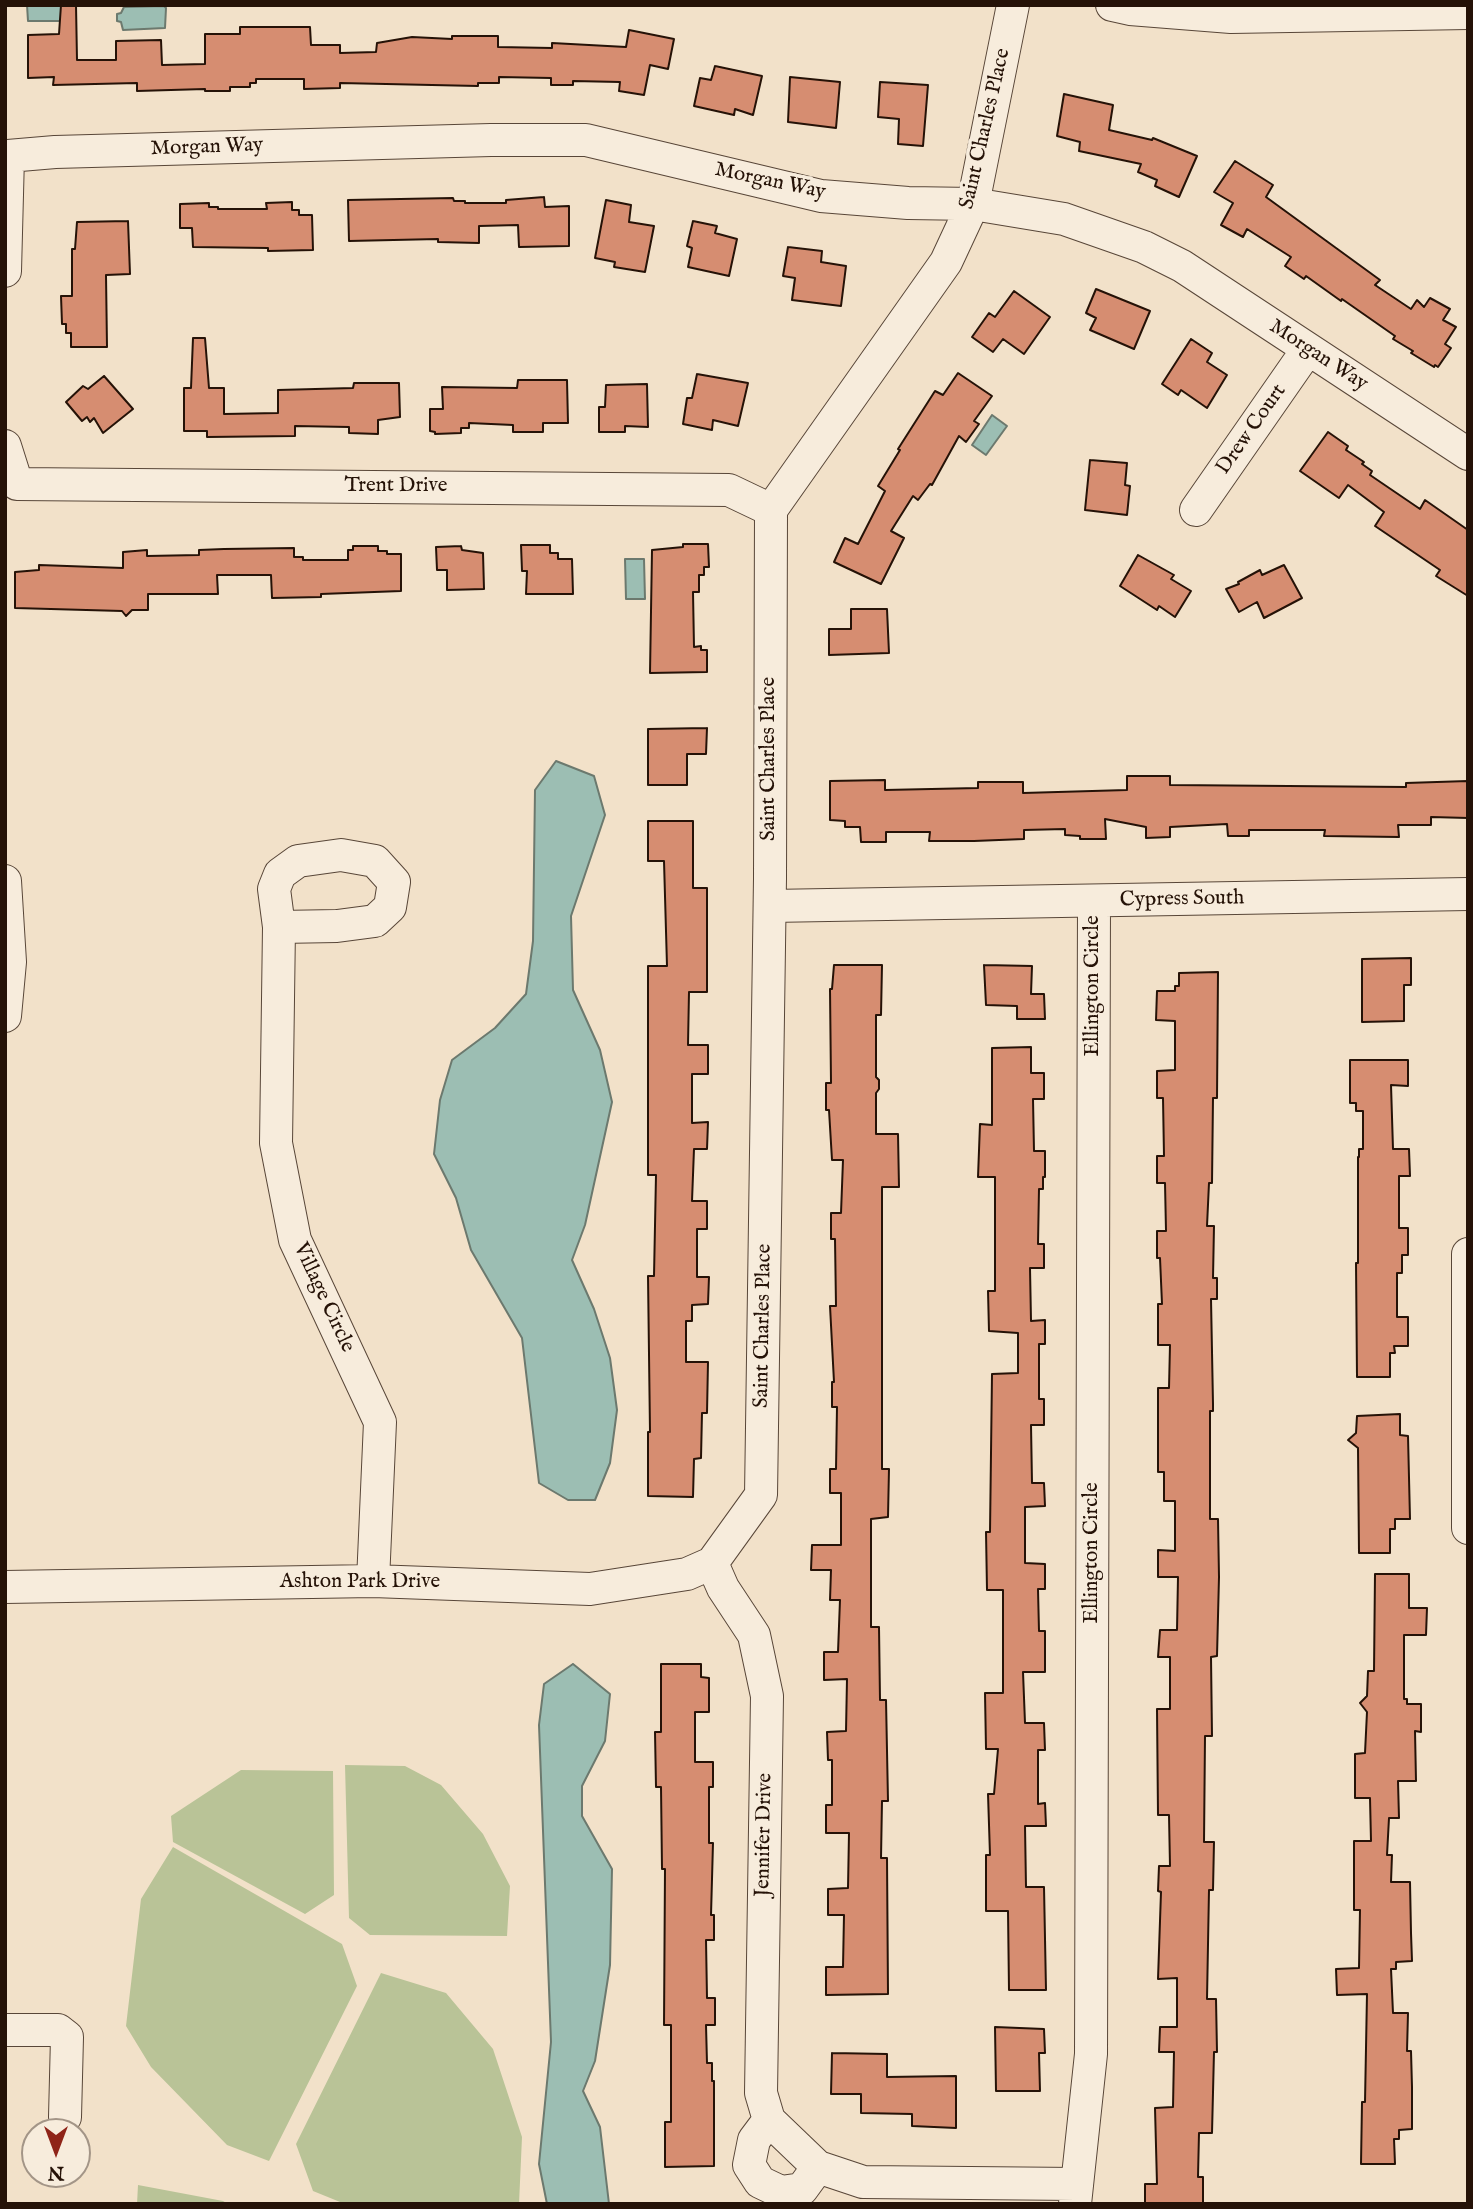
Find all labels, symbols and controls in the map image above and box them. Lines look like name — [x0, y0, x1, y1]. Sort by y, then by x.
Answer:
street label: Saint Charles Place — [955, 46, 1017, 212]
street label: Morgan Way — [150, 133, 264, 163]
street label: Morgan Way — [712, 158, 828, 206]
street label: Morgan Way — [1264, 315, 1372, 397]
street label: Drew Court — [1212, 380, 1292, 480]
street label: Trent Drive — [345, 474, 447, 500]
street label: Saint Charles Place — [757, 677, 783, 841]
street label: Cypress South — [1119, 886, 1245, 914]
street label: Ellington Circle — [1081, 915, 1107, 1057]
street label: Village Circle — [287, 1239, 359, 1357]
street label: Saint Charles Place — [750, 1244, 778, 1408]
street label: Ellington Circle — [1080, 1482, 1106, 1624]
street label: Ashton Park Drive — [280, 1570, 440, 1596]
street label: Jennifer Drive — [751, 1773, 779, 1897]
north arrow — [21, 2118, 91, 2188]
text: N — [48, 2160, 64, 2184]

